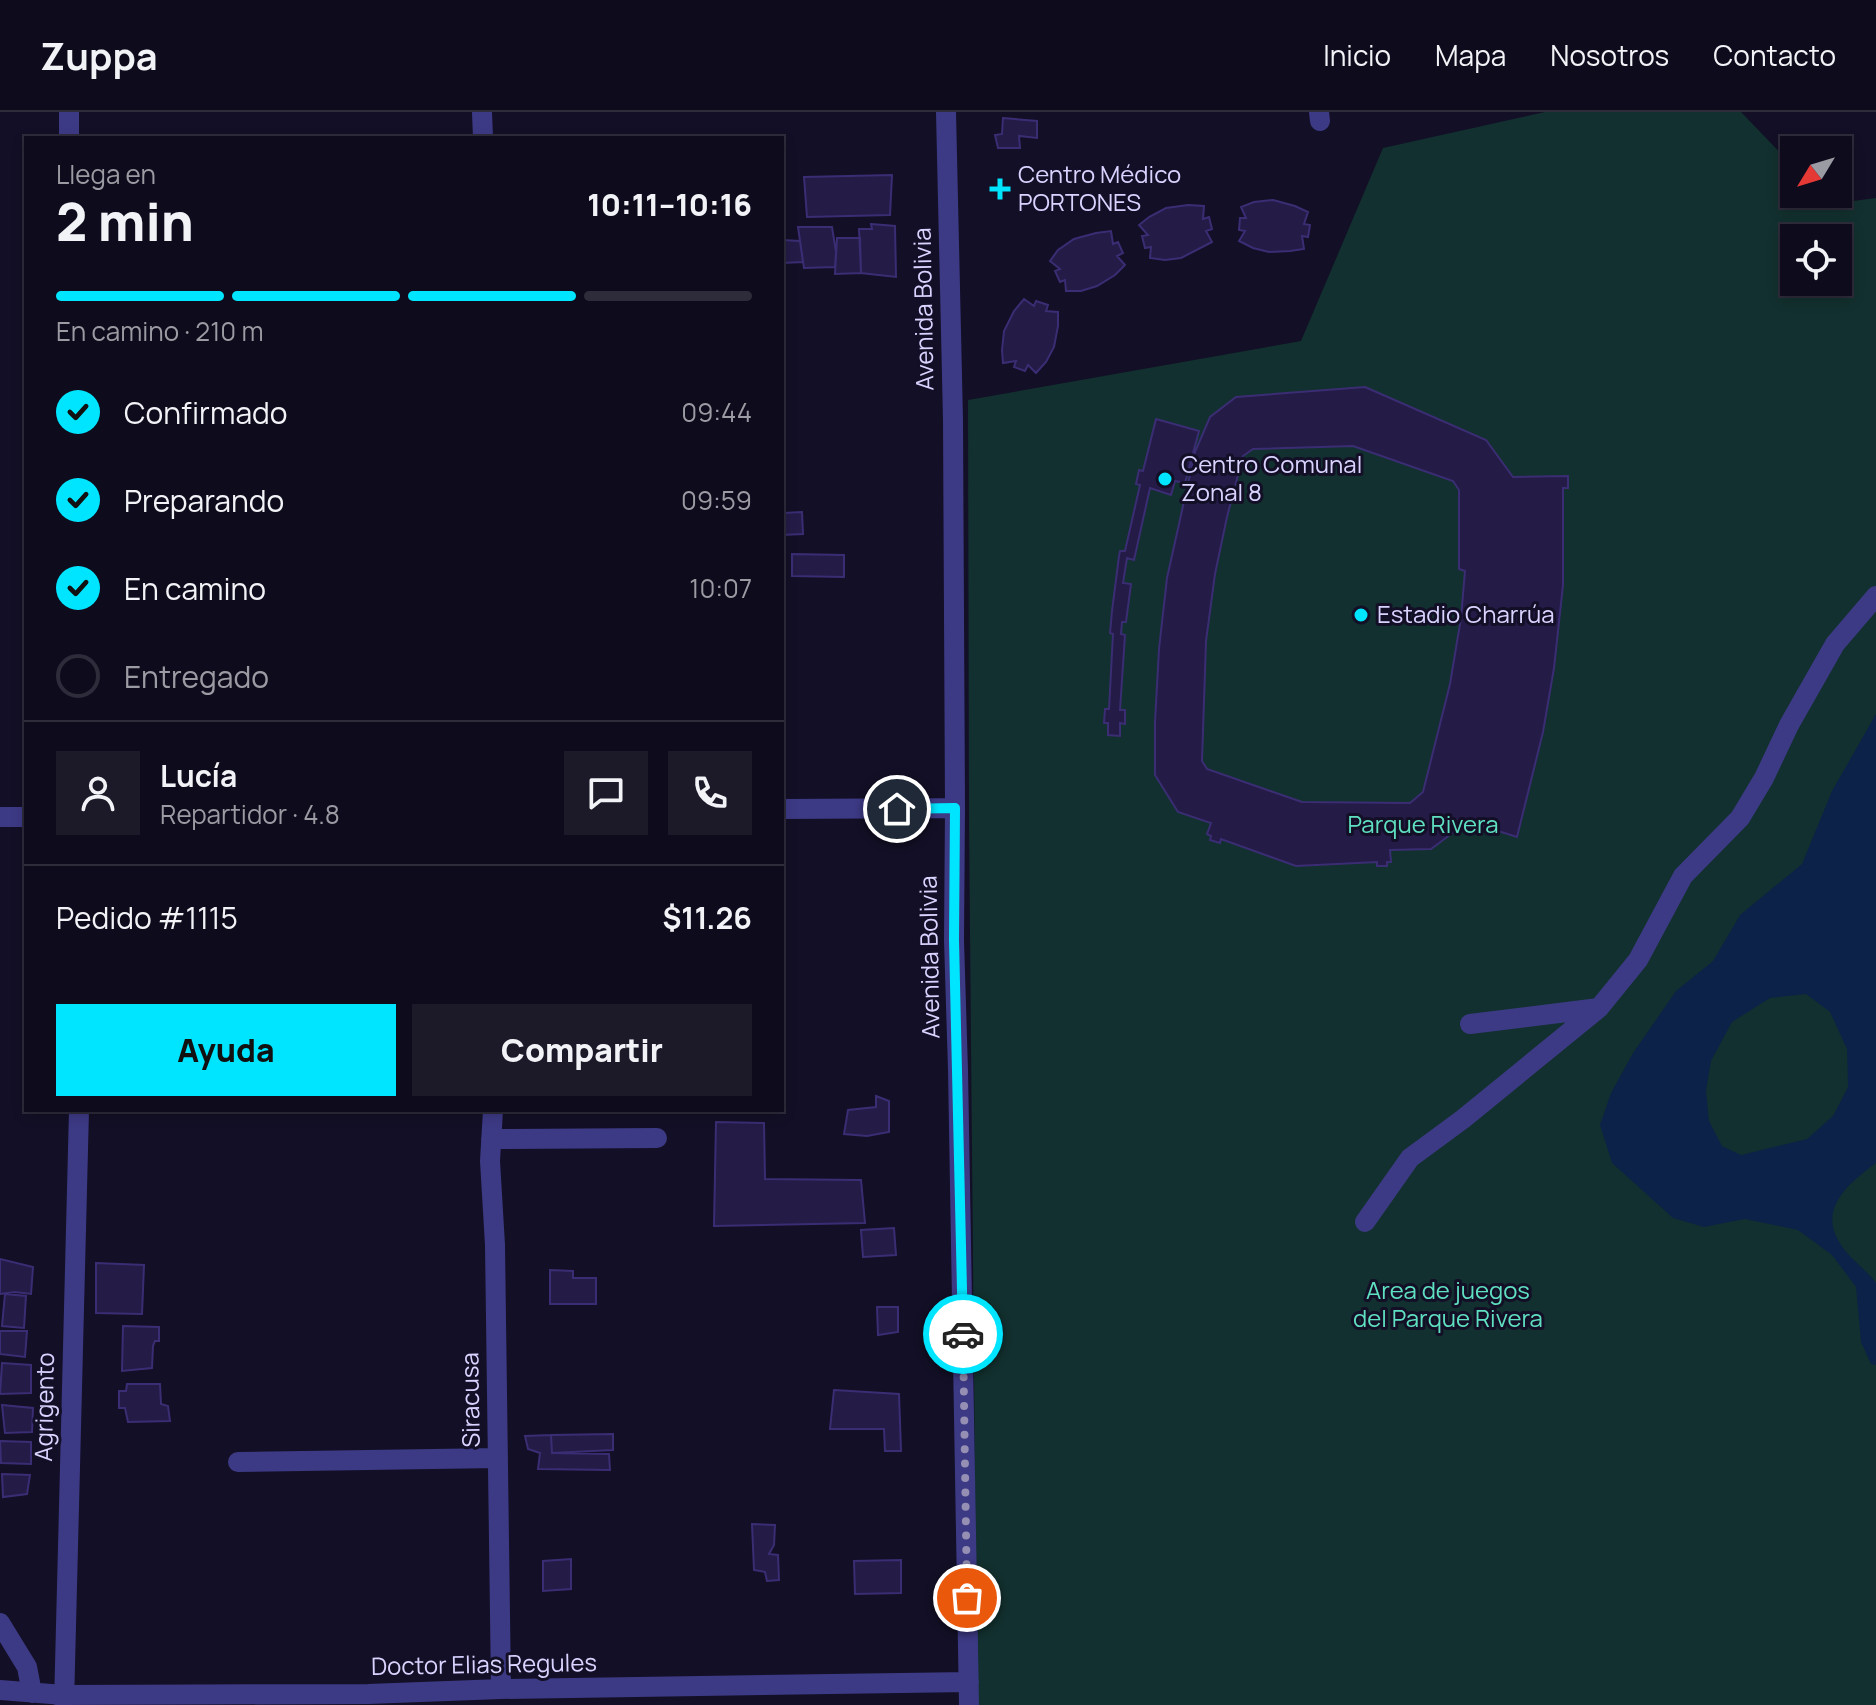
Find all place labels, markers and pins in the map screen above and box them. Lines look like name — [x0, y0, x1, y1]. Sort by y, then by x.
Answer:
place label: Centro Médico PORTONES — [1018, 157, 1181, 218]
marker: Centro Médico PORTONES — [989, 178, 1011, 200]
place label: Centro Comunal Zonal 8 — [1181, 447, 1362, 508]
marker: Centro Comunal Zonal 8 — [1156, 470, 1174, 488]
place label: Estadio Charrúa — [1377, 597, 1555, 630]
marker: Estadio Charrúa — [1352, 606, 1370, 624]
pin — [863, 775, 931, 843]
pin — [933, 1564, 1001, 1632]

